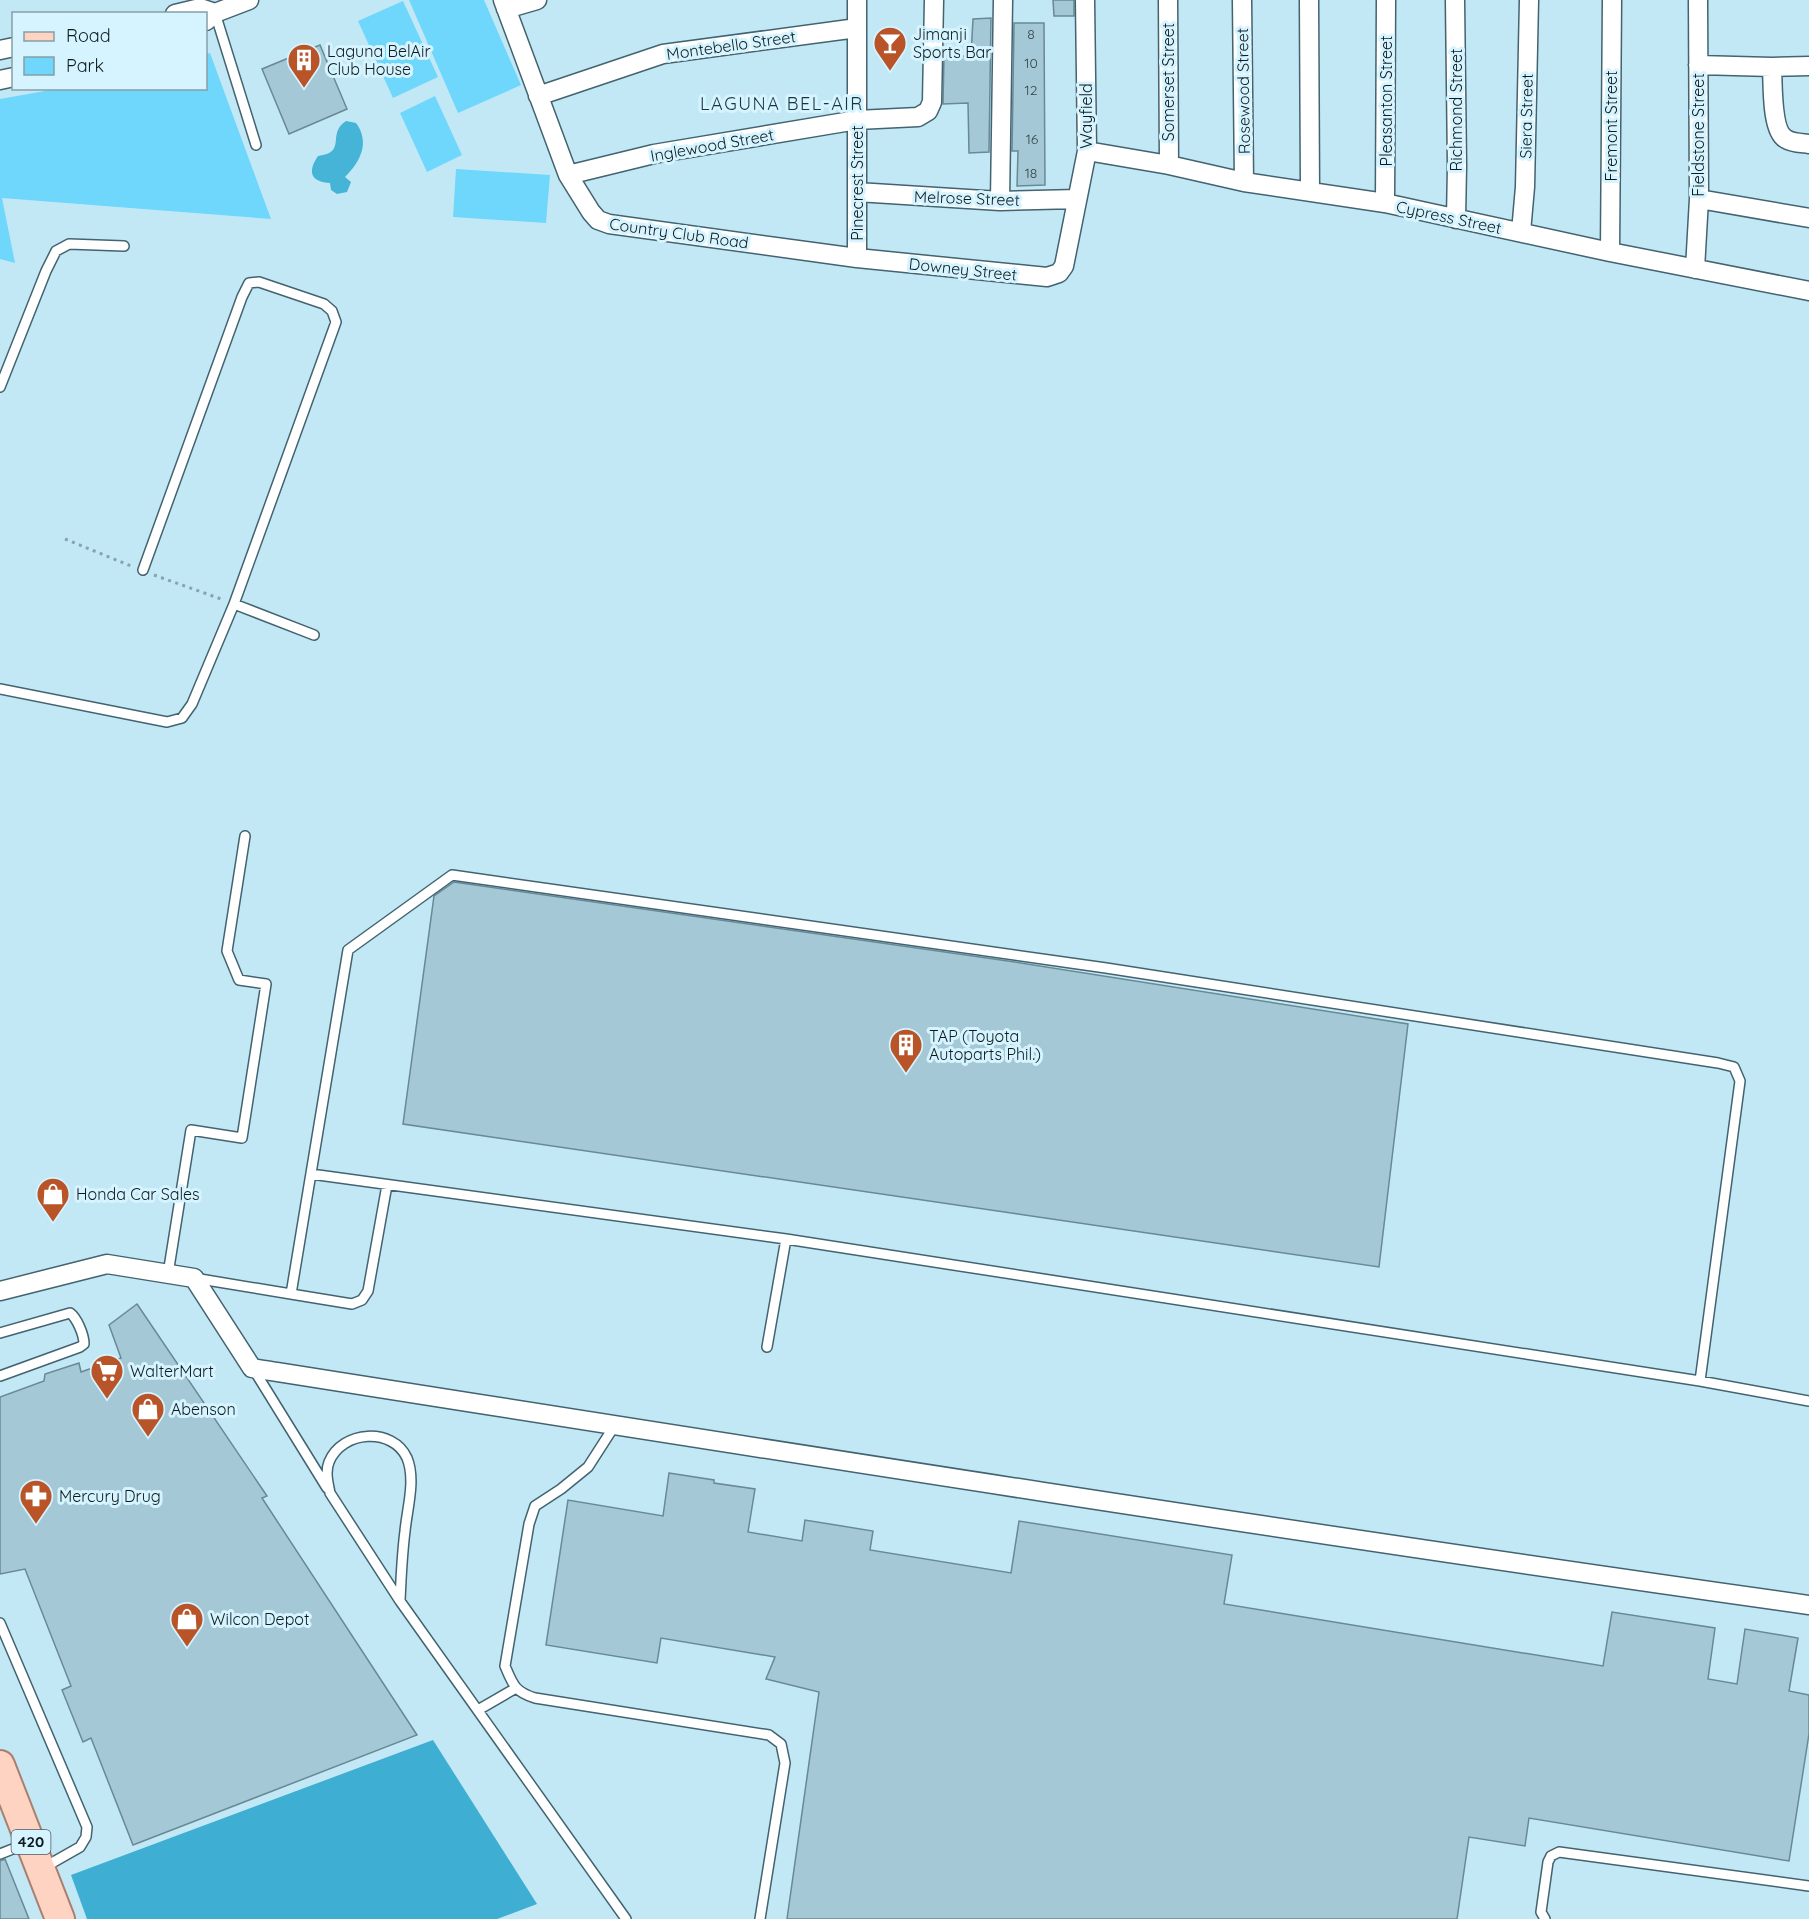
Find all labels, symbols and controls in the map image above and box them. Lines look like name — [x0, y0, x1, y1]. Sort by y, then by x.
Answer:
legend — [12, 12, 207, 90]
street label: Somerset Street — [1158, 23, 1178, 141]
text: Road — [66, 24, 111, 47]
place label: Jimanji Sports Bar — [913, 24, 991, 62]
bar icon: Jimanji Sports Bar — [872, 25, 908, 72]
house number: 8 — [1027, 25, 1035, 43]
street label: Montebello Street — [665, 26, 797, 64]
street label: Rosewood Street — [1232, 28, 1254, 154]
street label: Pleasanton Street — [1376, 36, 1396, 166]
place label: Laguna BelAir Club House — [327, 41, 431, 79]
building icon: Laguna BelAir Club House — [286, 42, 322, 89]
street label: Richmond Street — [1446, 49, 1466, 171]
text: Park — [66, 54, 104, 77]
house number: 10 — [1024, 54, 1038, 72]
street label: Fremont Street — [1601, 71, 1621, 181]
street label: Siera Street — [1515, 73, 1537, 159]
street label: Fieldstone Street — [1688, 73, 1708, 197]
house number: 12 — [1025, 81, 1038, 99]
street label: Wayfield — [1076, 83, 1096, 149]
district label: LAGUNA BEL-AIR — [700, 92, 864, 115]
street label: Inglewood Street — [649, 124, 775, 166]
street label: Pinecrest Street — [847, 125, 867, 241]
house number: 16 — [1026, 130, 1039, 148]
house number: 18 — [1025, 164, 1037, 182]
street label: Melrose Street — [914, 186, 1020, 210]
street label: Cypress Street — [1394, 196, 1504, 238]
street label: Country Club Road — [608, 213, 750, 253]
street label: Downey Street — [908, 253, 1018, 285]
place label: TAP (Toyota Autoparts Phil.) — [929, 1026, 1041, 1064]
building icon: TAP (Toyota Autoparts Phil.) — [888, 1027, 924, 1074]
shop icon: Honda Car Sales — [35, 1176, 71, 1223]
place label: Honda Car Sales — [76, 1184, 200, 1204]
supermarket icon: WalterMart — [89, 1353, 125, 1400]
place label: WalterMart — [130, 1361, 214, 1381]
shop icon: Abenson — [130, 1391, 166, 1438]
place label: Abenson — [171, 1399, 236, 1419]
pharmacy icon: Mercury Drug — [18, 1478, 54, 1525]
place label: Mercury Drug — [59, 1486, 161, 1506]
shop icon: Wilcon Depot — [169, 1601, 205, 1648]
place label: Wilcon Depot — [210, 1609, 309, 1629]
road number: 420 — [12, 1830, 51, 1854]

